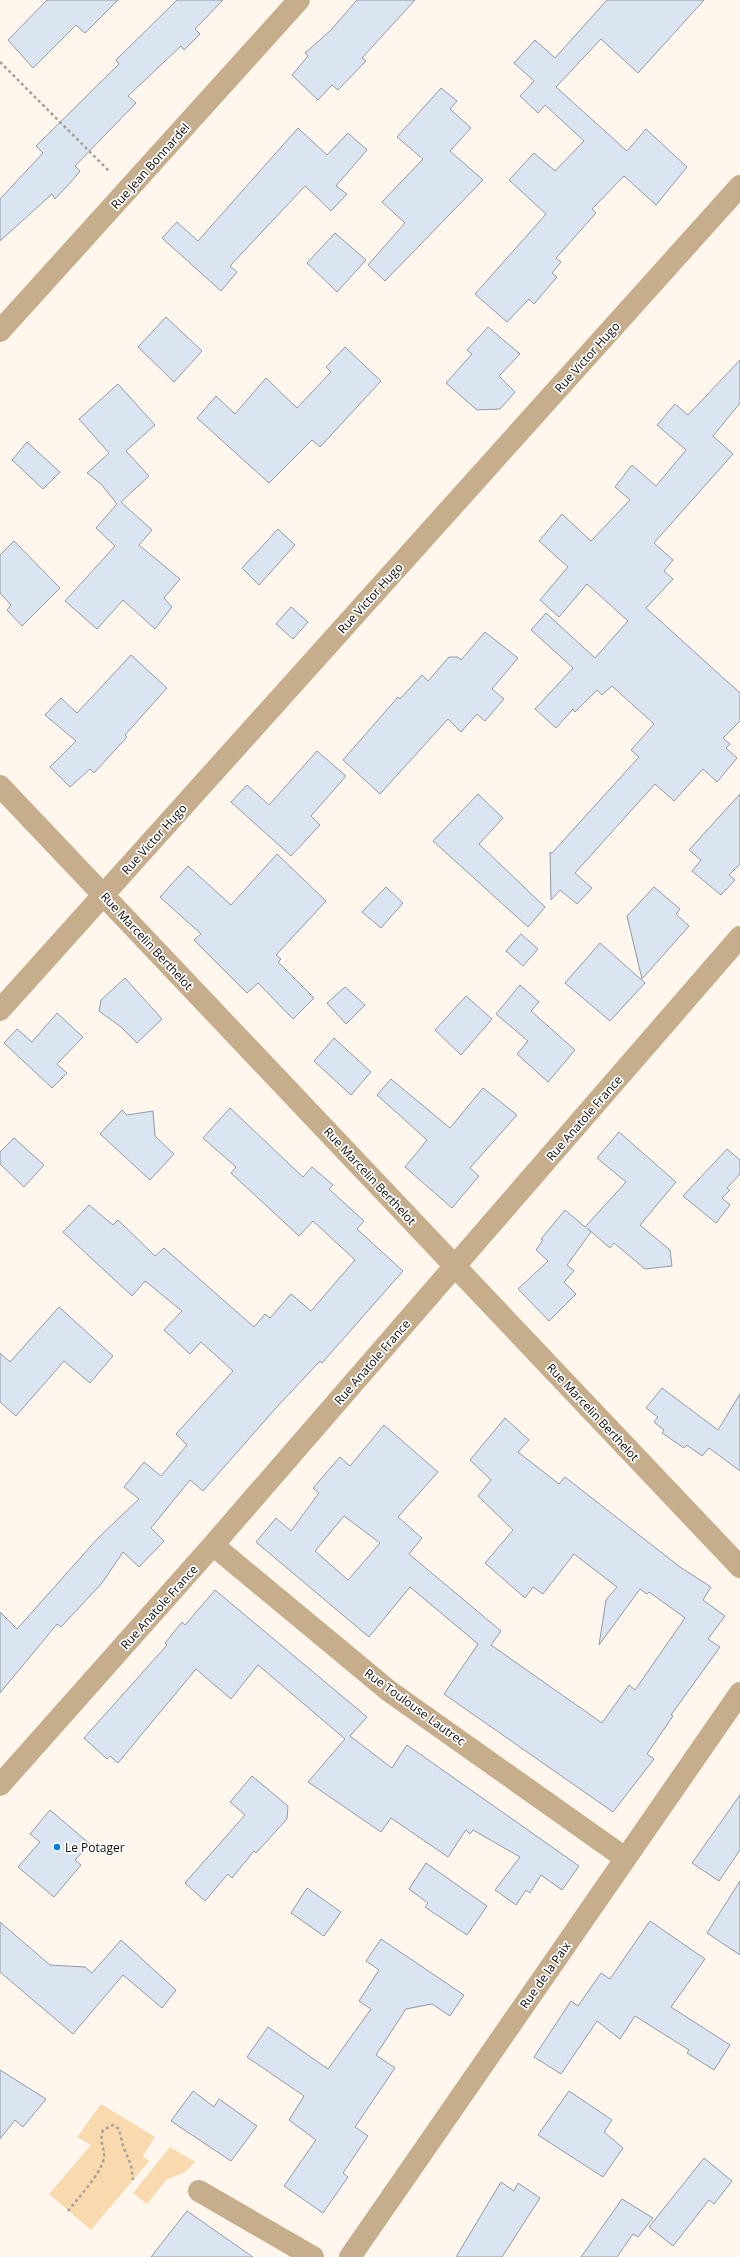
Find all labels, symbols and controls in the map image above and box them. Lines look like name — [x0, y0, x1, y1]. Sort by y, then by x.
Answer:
street label: Rue Jean Bonnardel — [107, 119, 193, 213]
street label: Rue Victor Hugo — [551, 318, 623, 396]
street label: Rue Victor Hugo — [334, 559, 406, 637]
street label: Rue Victor Hugo — [118, 800, 190, 878]
street label: Rue Marcelin Berthelot — [97, 888, 197, 994]
street label: Rue Anatole France — [542, 1071, 626, 1164]
street label: Rue Marcelin Berthelot — [320, 1123, 420, 1229]
street label: Rue Anatole France — [330, 1315, 414, 1408]
street label: Rue Marcelin Berthelot — [543, 1359, 643, 1465]
street label: Rue Anatole France — [116, 1561, 202, 1653]
street label: Rue Toulouse Lautrec — [361, 1665, 469, 1750]
place label: Le Potager — [65, 1839, 125, 1856]
marker: Le Potager — [52, 1842, 62, 1852]
street label: Rue de la Paix — [516, 1938, 575, 2012]

